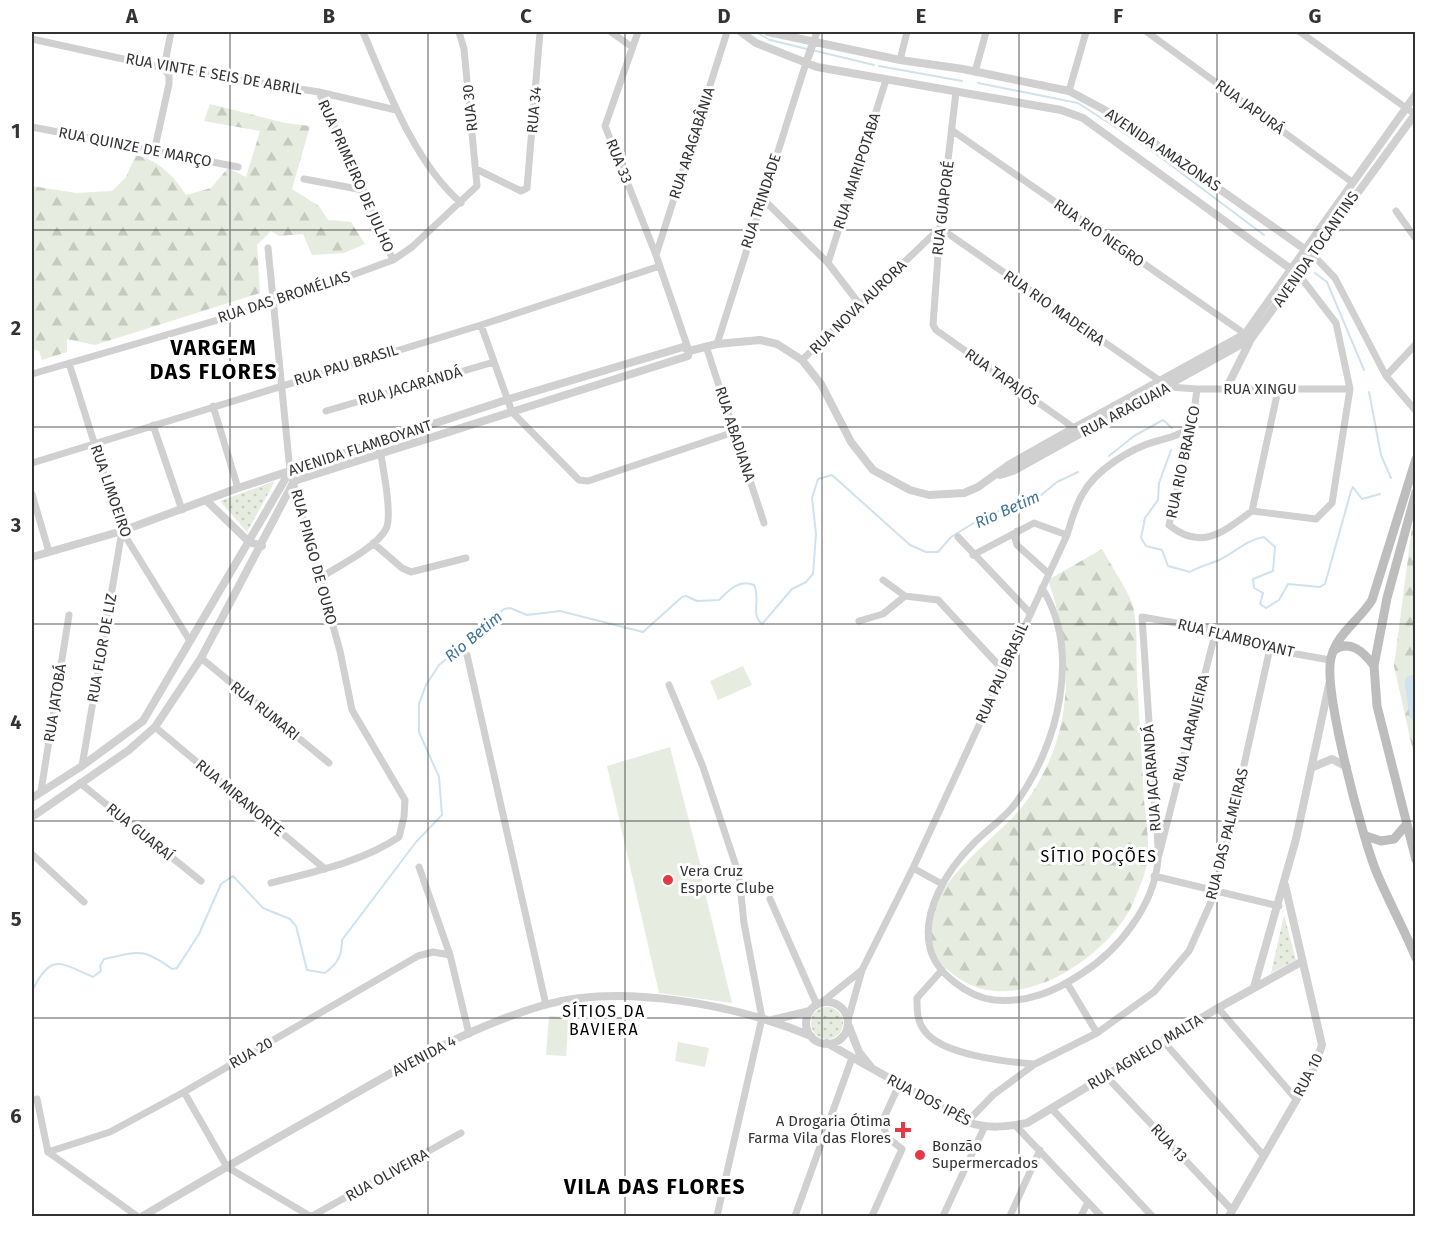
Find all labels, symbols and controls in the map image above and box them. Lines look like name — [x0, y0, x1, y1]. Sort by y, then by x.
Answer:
text: A — [125, 4, 139, 28]
text: B — [323, 4, 335, 28]
text: C — [520, 4, 532, 28]
text: D — [717, 4, 731, 28]
text: E — [916, 4, 926, 28]
text: F — [1113, 4, 1123, 28]
text: G — [1309, 4, 1321, 28]
street label: RUA VINTE E SEIS DE ABRIL — [124, 50, 304, 99]
street label: RUA JAPURÁ — [1212, 76, 1288, 138]
street label: RUA 30 — [459, 84, 481, 132]
street label: RUA ARAGABÂNIA — [665, 84, 719, 201]
street label: RUA 34 — [523, 86, 545, 134]
street label: RUA PRIMEIRO DE JULHO — [314, 97, 398, 255]
street label: AVENIDA AMAZONAS — [1102, 105, 1224, 195]
street label: RUA MAIRIPOTABA — [830, 110, 884, 231]
text: 1 — [11, 119, 21, 143]
street label: RUA QUINZE DE MARÇO — [57, 123, 213, 171]
street label: RUA 33 — [602, 136, 636, 186]
street label: RUA TRINDADE — [737, 151, 785, 251]
street label: RUA GUAPORÉ — [928, 160, 958, 256]
street label: AVENIDA TOCANTINS — [1269, 188, 1363, 310]
street label: RUA RIO NEGRO — [1050, 195, 1148, 271]
street label: RUA NOVA AURORA — [806, 256, 911, 358]
street label: RUA RIO MADEIRA — [1000, 266, 1108, 350]
street label: RUA DAS BROMÉLIAS — [215, 267, 353, 327]
text: 2 — [11, 316, 21, 340]
district label: VARGEM DAS FLORES — [150, 335, 278, 385]
street label: RUA PAU BRASIL — [292, 340, 401, 389]
street label: RUA TAPAJÓS — [961, 345, 1043, 409]
street label: RUA JACARANDÁ — [356, 362, 464, 409]
street label: RUA ARAGUAIA — [1077, 379, 1173, 441]
street label: RUA XINGU — [1223, 380, 1297, 398]
street label: RUA ABADIANA — [711, 384, 759, 484]
street label: RUA RIO BRANCO — [1162, 404, 1204, 520]
street label: AVENIDA FLAMBOYANT — [286, 416, 434, 480]
street label: RUA LIMOEIRO — [87, 442, 135, 540]
street label: RUA PINGO DE OURO — [287, 487, 341, 627]
water label: Rio Betim — [972, 487, 1043, 532]
text: 3 — [10, 513, 21, 537]
street label: RUA FLOR DE LIZ — [84, 592, 120, 704]
water label: Rio Betim — [441, 607, 506, 666]
street label: RUA FLAMBOYANT — [1176, 615, 1296, 661]
street label: RUA PAU BRASIL — [972, 619, 1032, 726]
street label: RUA JATOBÁ — [40, 662, 70, 743]
street label: RUA LARANJEIRA — [1169, 672, 1213, 784]
street label: RUA RUMARI — [227, 678, 303, 744]
text: 4 — [10, 710, 22, 734]
street label: RUA JACARANDÁ — [1139, 723, 1165, 832]
street label: RUA MIRANORTE — [192, 756, 288, 840]
street label: RUA DAS PALMEIRAS — [1202, 766, 1252, 902]
street label: RUA GUARAÍ — [103, 799, 177, 865]
district label: SÍTIO POÇÕES — [1041, 846, 1157, 867]
place label: Vera Cruz Esporte Clube — [680, 862, 774, 897]
marker: Vera Cruz Esporte Clube — [661, 873, 675, 887]
text: 5 — [11, 907, 22, 931]
district label: SÍTIOS DA BAVIERA — [562, 1001, 646, 1039]
street label: RUA AGNELO MALTA — [1084, 1010, 1206, 1093]
street label: AVENIDA 4 — [389, 1032, 459, 1080]
street label: RUA 20 — [226, 1033, 276, 1073]
street label: RUA 10 — [1289, 1050, 1327, 1100]
street label: RUA DOS IPÊS — [884, 1070, 974, 1130]
text: 6 — [10, 1104, 22, 1128]
place label: A Drogaria Ótima Farma Vila das Flores — [748, 1112, 891, 1147]
street label: RUA 13 — [1147, 1120, 1191, 1166]
marker: A Drogaria Ótima Farma Vila das Flores — [896, 1123, 910, 1137]
place label: Bonzão Supermercados — [932, 1137, 1038, 1172]
street label: RUA OLIVEIRA — [342, 1145, 432, 1205]
marker: Bonzão Supermercados — [913, 1148, 927, 1162]
district label: VILA DAS FLORES — [563, 1174, 746, 1200]

